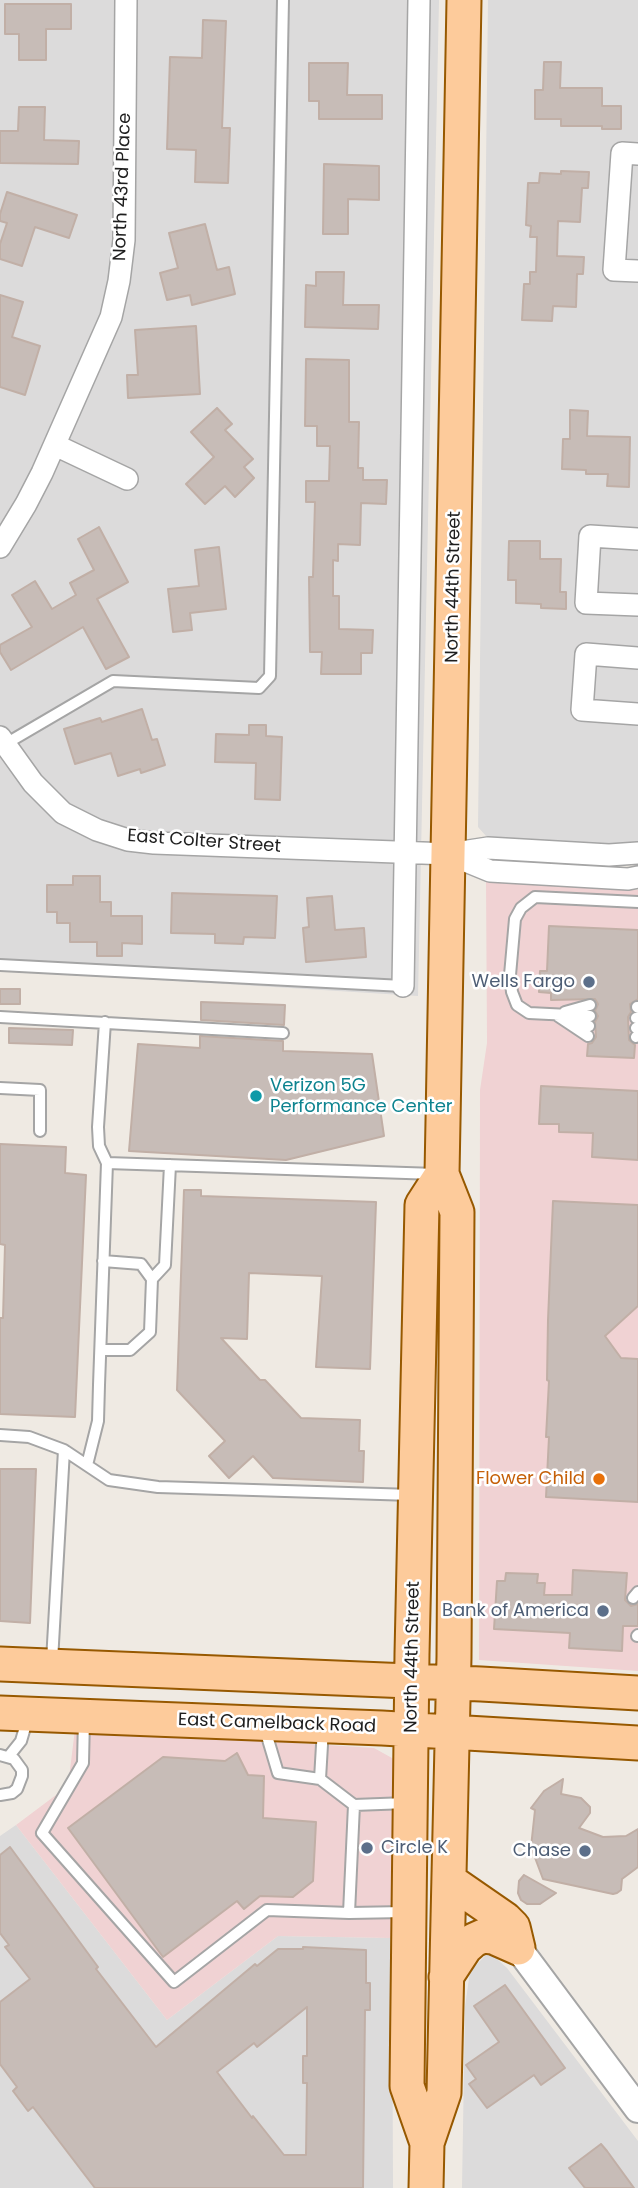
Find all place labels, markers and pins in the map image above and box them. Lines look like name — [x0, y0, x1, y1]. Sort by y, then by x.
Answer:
place label: Wells Fargo — [472, 971, 575, 993]
marker: Wells Fargo — [581, 974, 597, 990]
place label: Verizon 5G Performance Center — [270, 1075, 453, 1118]
marker: Verizon 5G Performance Center — [248, 1088, 264, 1104]
place label: Flower Child — [476, 1468, 585, 1490]
marker: Flower Child — [591, 1471, 607, 1487]
place label: Bank of America — [442, 1600, 589, 1622]
marker: Bank of America — [595, 1603, 611, 1619]
place label: Circle K — [381, 1837, 448, 1859]
marker: Circle K — [359, 1840, 375, 1856]
place label: Chase — [513, 1840, 571, 1862]
marker: Chase — [577, 1843, 593, 1859]

